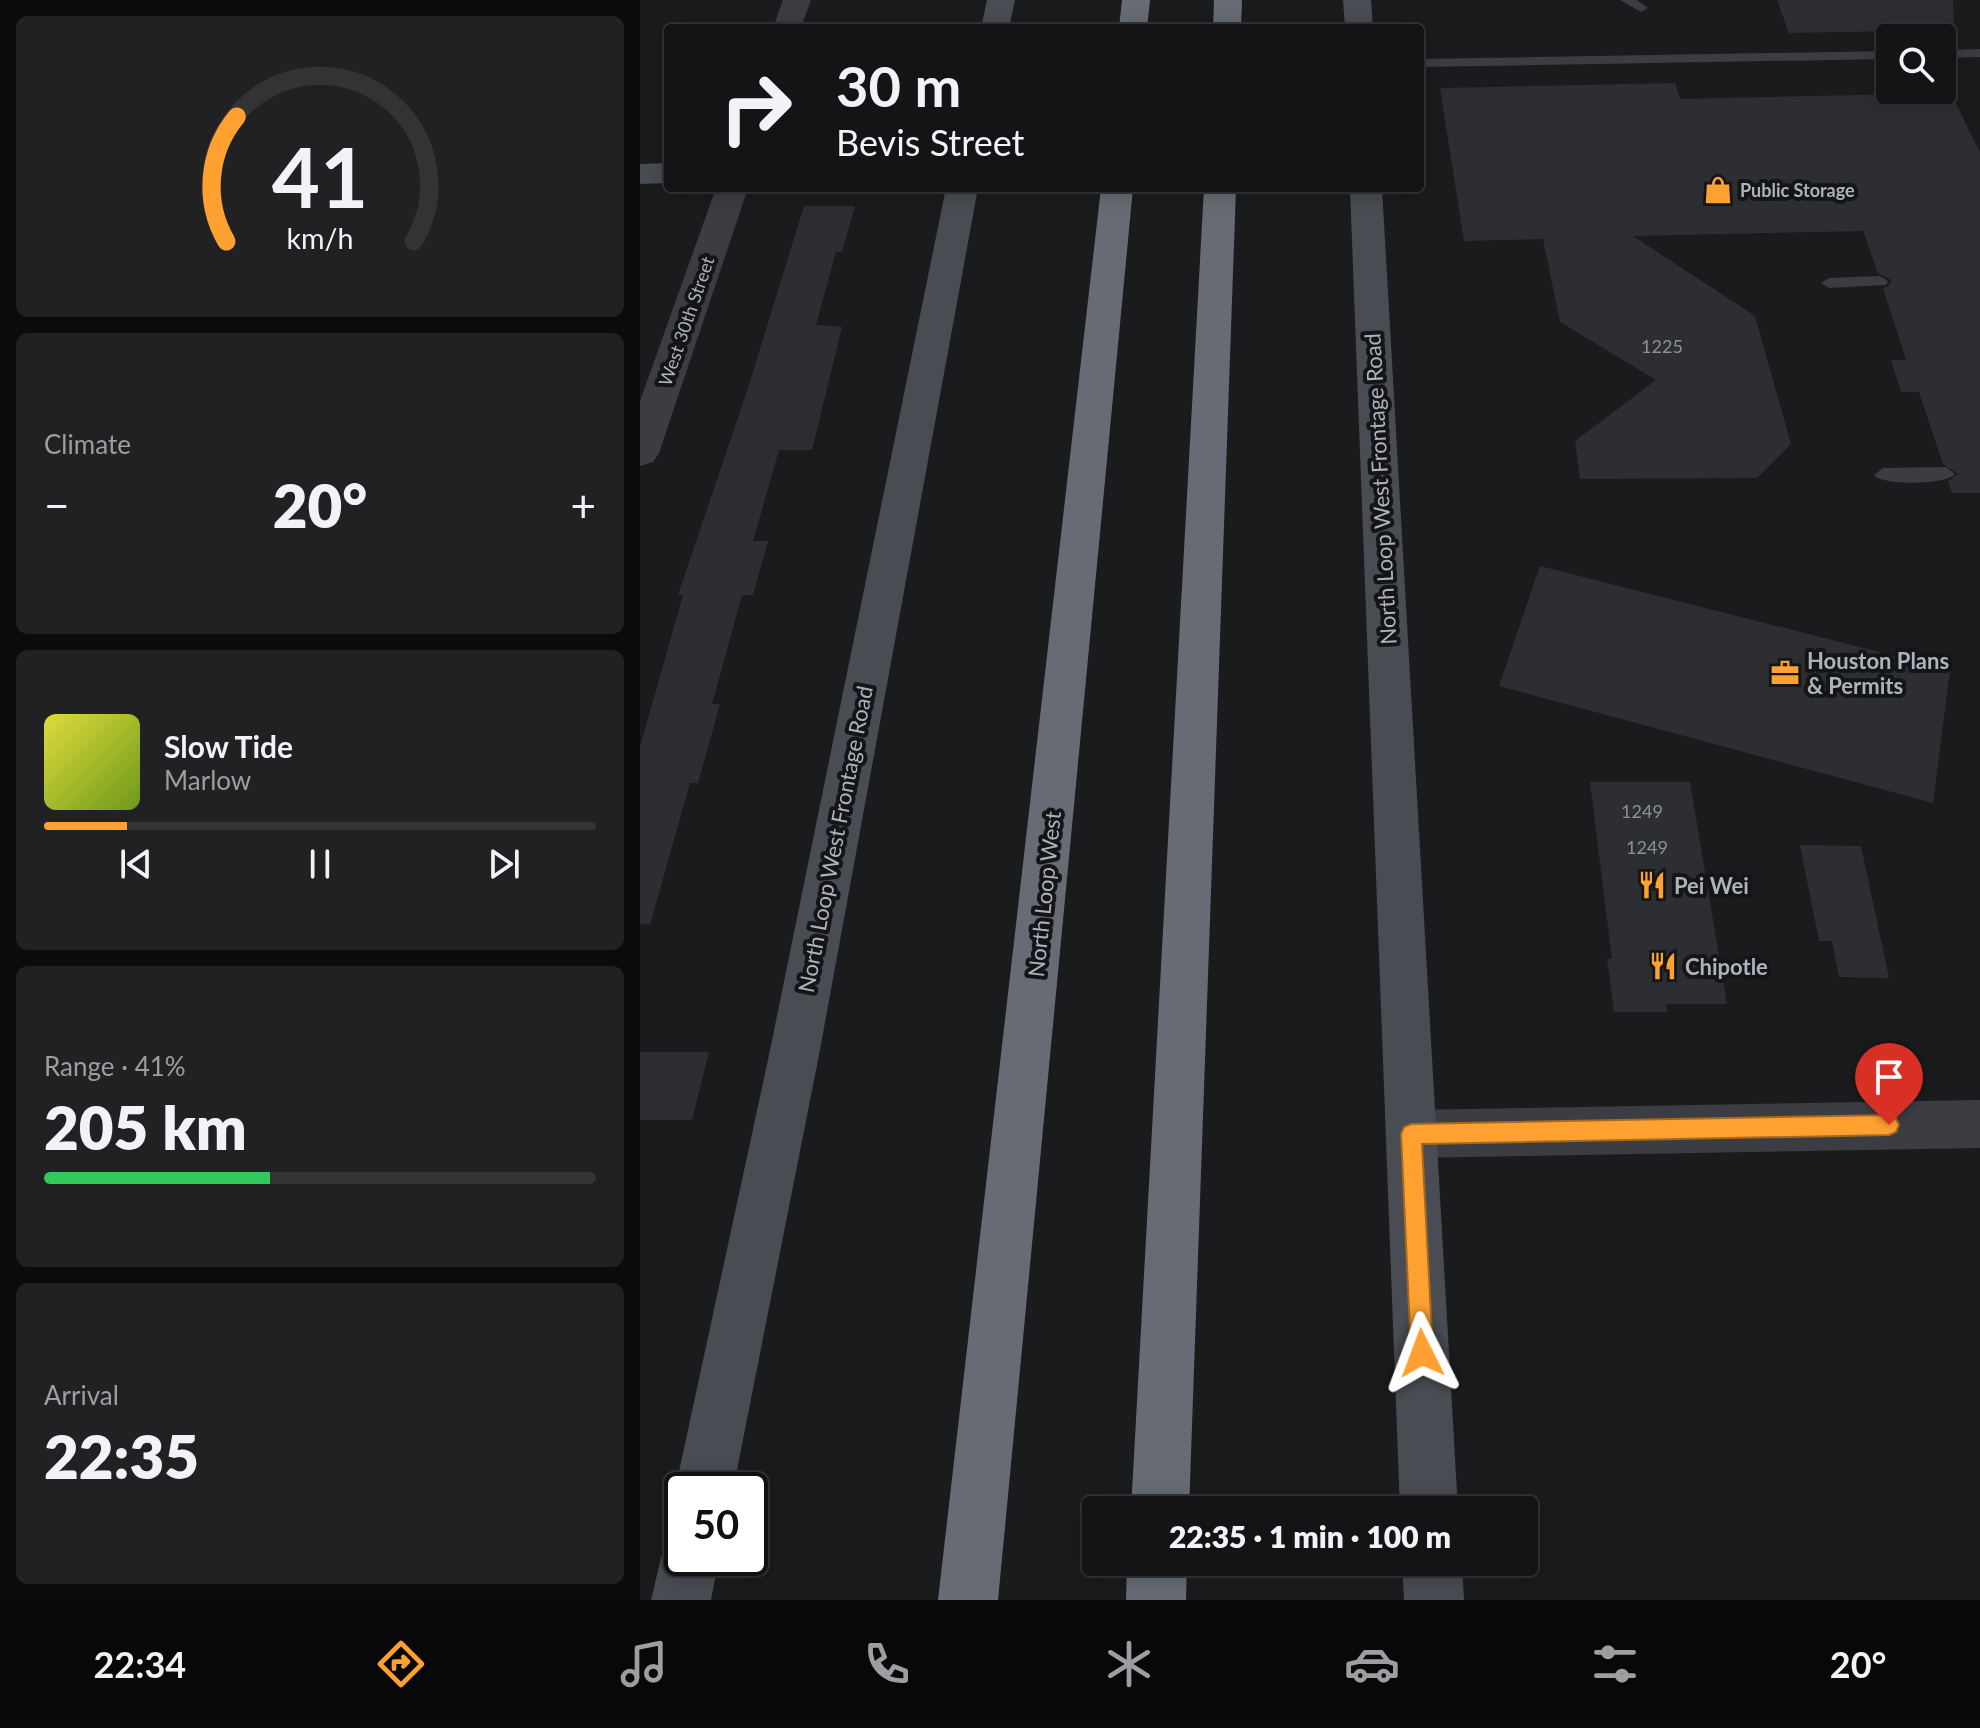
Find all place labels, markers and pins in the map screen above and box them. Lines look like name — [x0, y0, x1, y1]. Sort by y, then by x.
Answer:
shop icon: Public Storage — [1703, 175, 1733, 205]
place label: Public Storage — [1740, 179, 1855, 201]
place label: Houston Plans & Permits — [1807, 647, 1949, 699]
office icon: Houston Plans & Permits — [1770, 658, 1800, 688]
restaurant icon: Pei Wei — [1637, 870, 1667, 900]
place label: Pei Wei — [1674, 872, 1749, 899]
restaurant icon: Chipotle — [1648, 951, 1678, 981]
place label: Chipotle — [1685, 953, 1768, 980]
pin — [1855, 1043, 1923, 1125]

